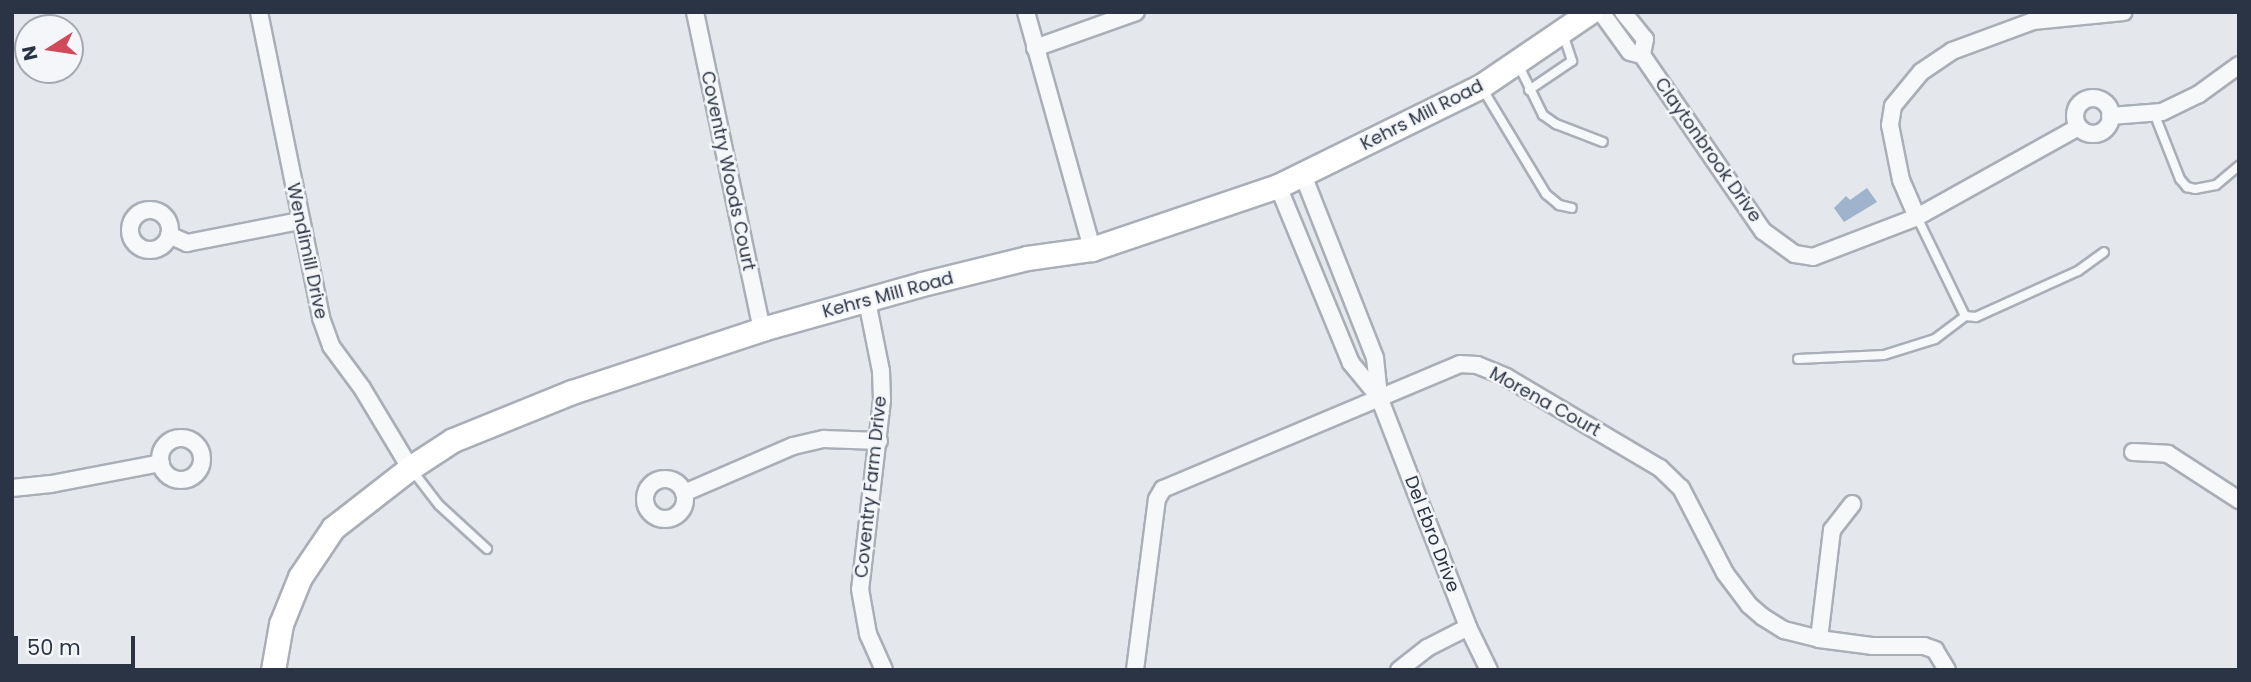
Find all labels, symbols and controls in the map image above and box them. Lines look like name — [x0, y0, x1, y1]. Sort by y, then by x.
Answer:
north arrow — [14, 14, 84, 84]
text: N — [15, 43, 45, 63]
street label: Coventry Woods Court — [696, 69, 760, 273]
street label: Claytonbrook Drive — [1650, 74, 1766, 226]
street label: Kehrs Mill Road — [1357, 75, 1487, 155]
street label: Wendimill Drive — [282, 181, 332, 321]
street label: Kehrs Mill Road — [820, 267, 956, 323]
street label: Morena Court — [1486, 363, 1604, 441]
street label: Coventry Farm Drive — [851, 395, 891, 579]
street label: Del Ebro Drive — [1400, 473, 1464, 595]
scale bar — [18, 622, 138, 666]
text: 50 m — [27, 633, 81, 662]

